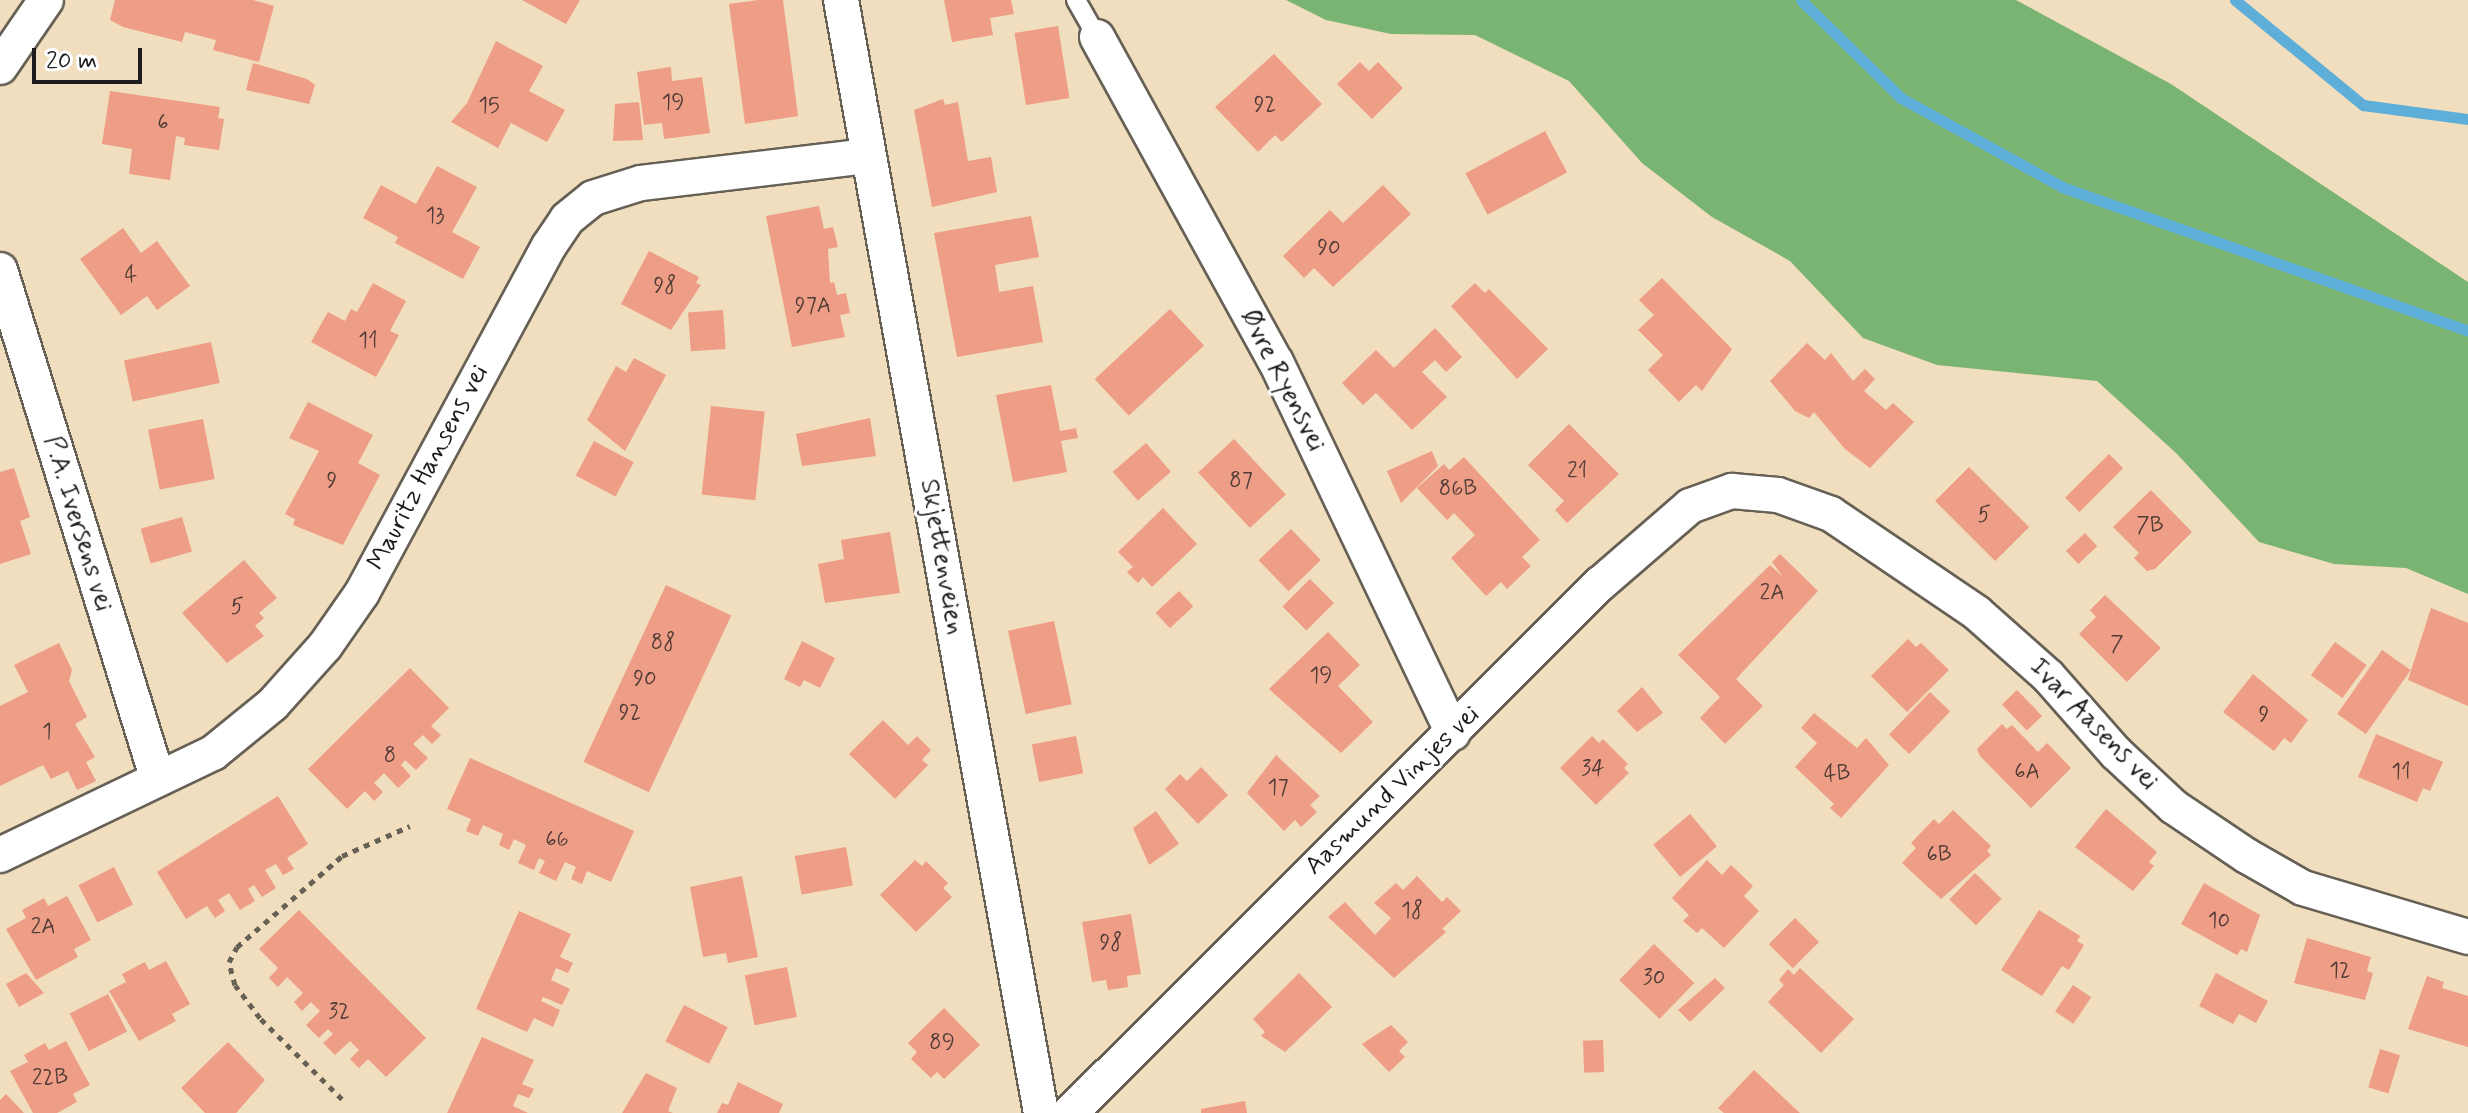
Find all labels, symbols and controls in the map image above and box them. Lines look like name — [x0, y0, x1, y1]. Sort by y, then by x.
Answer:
scale bar — [36, 32, 146, 82]
text: 20 m — [46, 46, 97, 77]
house number: 19 — [662, 91, 684, 117]
house number: 92 — [1254, 93, 1276, 119]
house number: 15 — [478, 94, 500, 120]
house number: 6 — [157, 111, 169, 137]
house number: 13 — [425, 204, 445, 230]
house number: 90 — [1317, 236, 1341, 262]
house number: 4 — [125, 263, 137, 289]
house number: 98 — [654, 274, 676, 300]
house number: 97A — [795, 294, 831, 320]
street label: Øvre Ryensvei — [1231, 302, 1333, 460]
house number: 11 — [358, 329, 378, 355]
street label: Mauritz Hansens vei — [363, 362, 495, 574]
street label: P.A. Iversens vei — [35, 432, 119, 616]
house number: 21 — [1567, 459, 1587, 485]
house number: 9 — [327, 469, 337, 495]
house number: 87 — [1229, 469, 1253, 495]
street label: Skjettenveien — [912, 477, 970, 637]
house number: 86B — [1439, 477, 1477, 503]
house number: 5 — [1977, 503, 1991, 529]
house number: 7B — [2136, 514, 2164, 540]
house number: 2A — [1759, 581, 1785, 607]
house number: 5 — [230, 595, 244, 621]
house number: 88 — [651, 631, 675, 657]
house number: 7 — [2110, 633, 2124, 659]
street label: Ivar Aasens vei — [2022, 652, 2164, 798]
house number: 19 — [1310, 664, 1332, 690]
house number: 90 — [633, 667, 657, 693]
house number: 92 — [619, 701, 641, 727]
street label: Aasmund Vinjes vei — [1301, 702, 1485, 880]
house number: 9 — [2259, 703, 2269, 729]
house number: 1 — [42, 720, 52, 746]
house number: 8 — [384, 744, 396, 770]
house number: 34 — [1581, 757, 1605, 783]
house number: 6A — [2014, 760, 2040, 786]
house number: 11 — [2391, 760, 2411, 786]
house number: 4B — [1824, 762, 1850, 788]
house number: 17 — [1268, 776, 1288, 802]
house number: 66 — [545, 828, 569, 854]
house number: 6B — [1926, 843, 1952, 869]
house number: 18 — [1401, 899, 1423, 925]
house number: 10 — [2208, 909, 2230, 935]
house number: 2A — [30, 915, 56, 941]
house number: 98 — [1100, 931, 1122, 957]
house number: 12 — [2329, 959, 2351, 985]
house number: 30 — [1643, 966, 1665, 992]
house number: 32 — [328, 1000, 350, 1026]
house number: 89 — [929, 1031, 955, 1057]
house number: 22B — [32, 1066, 68, 1092]

